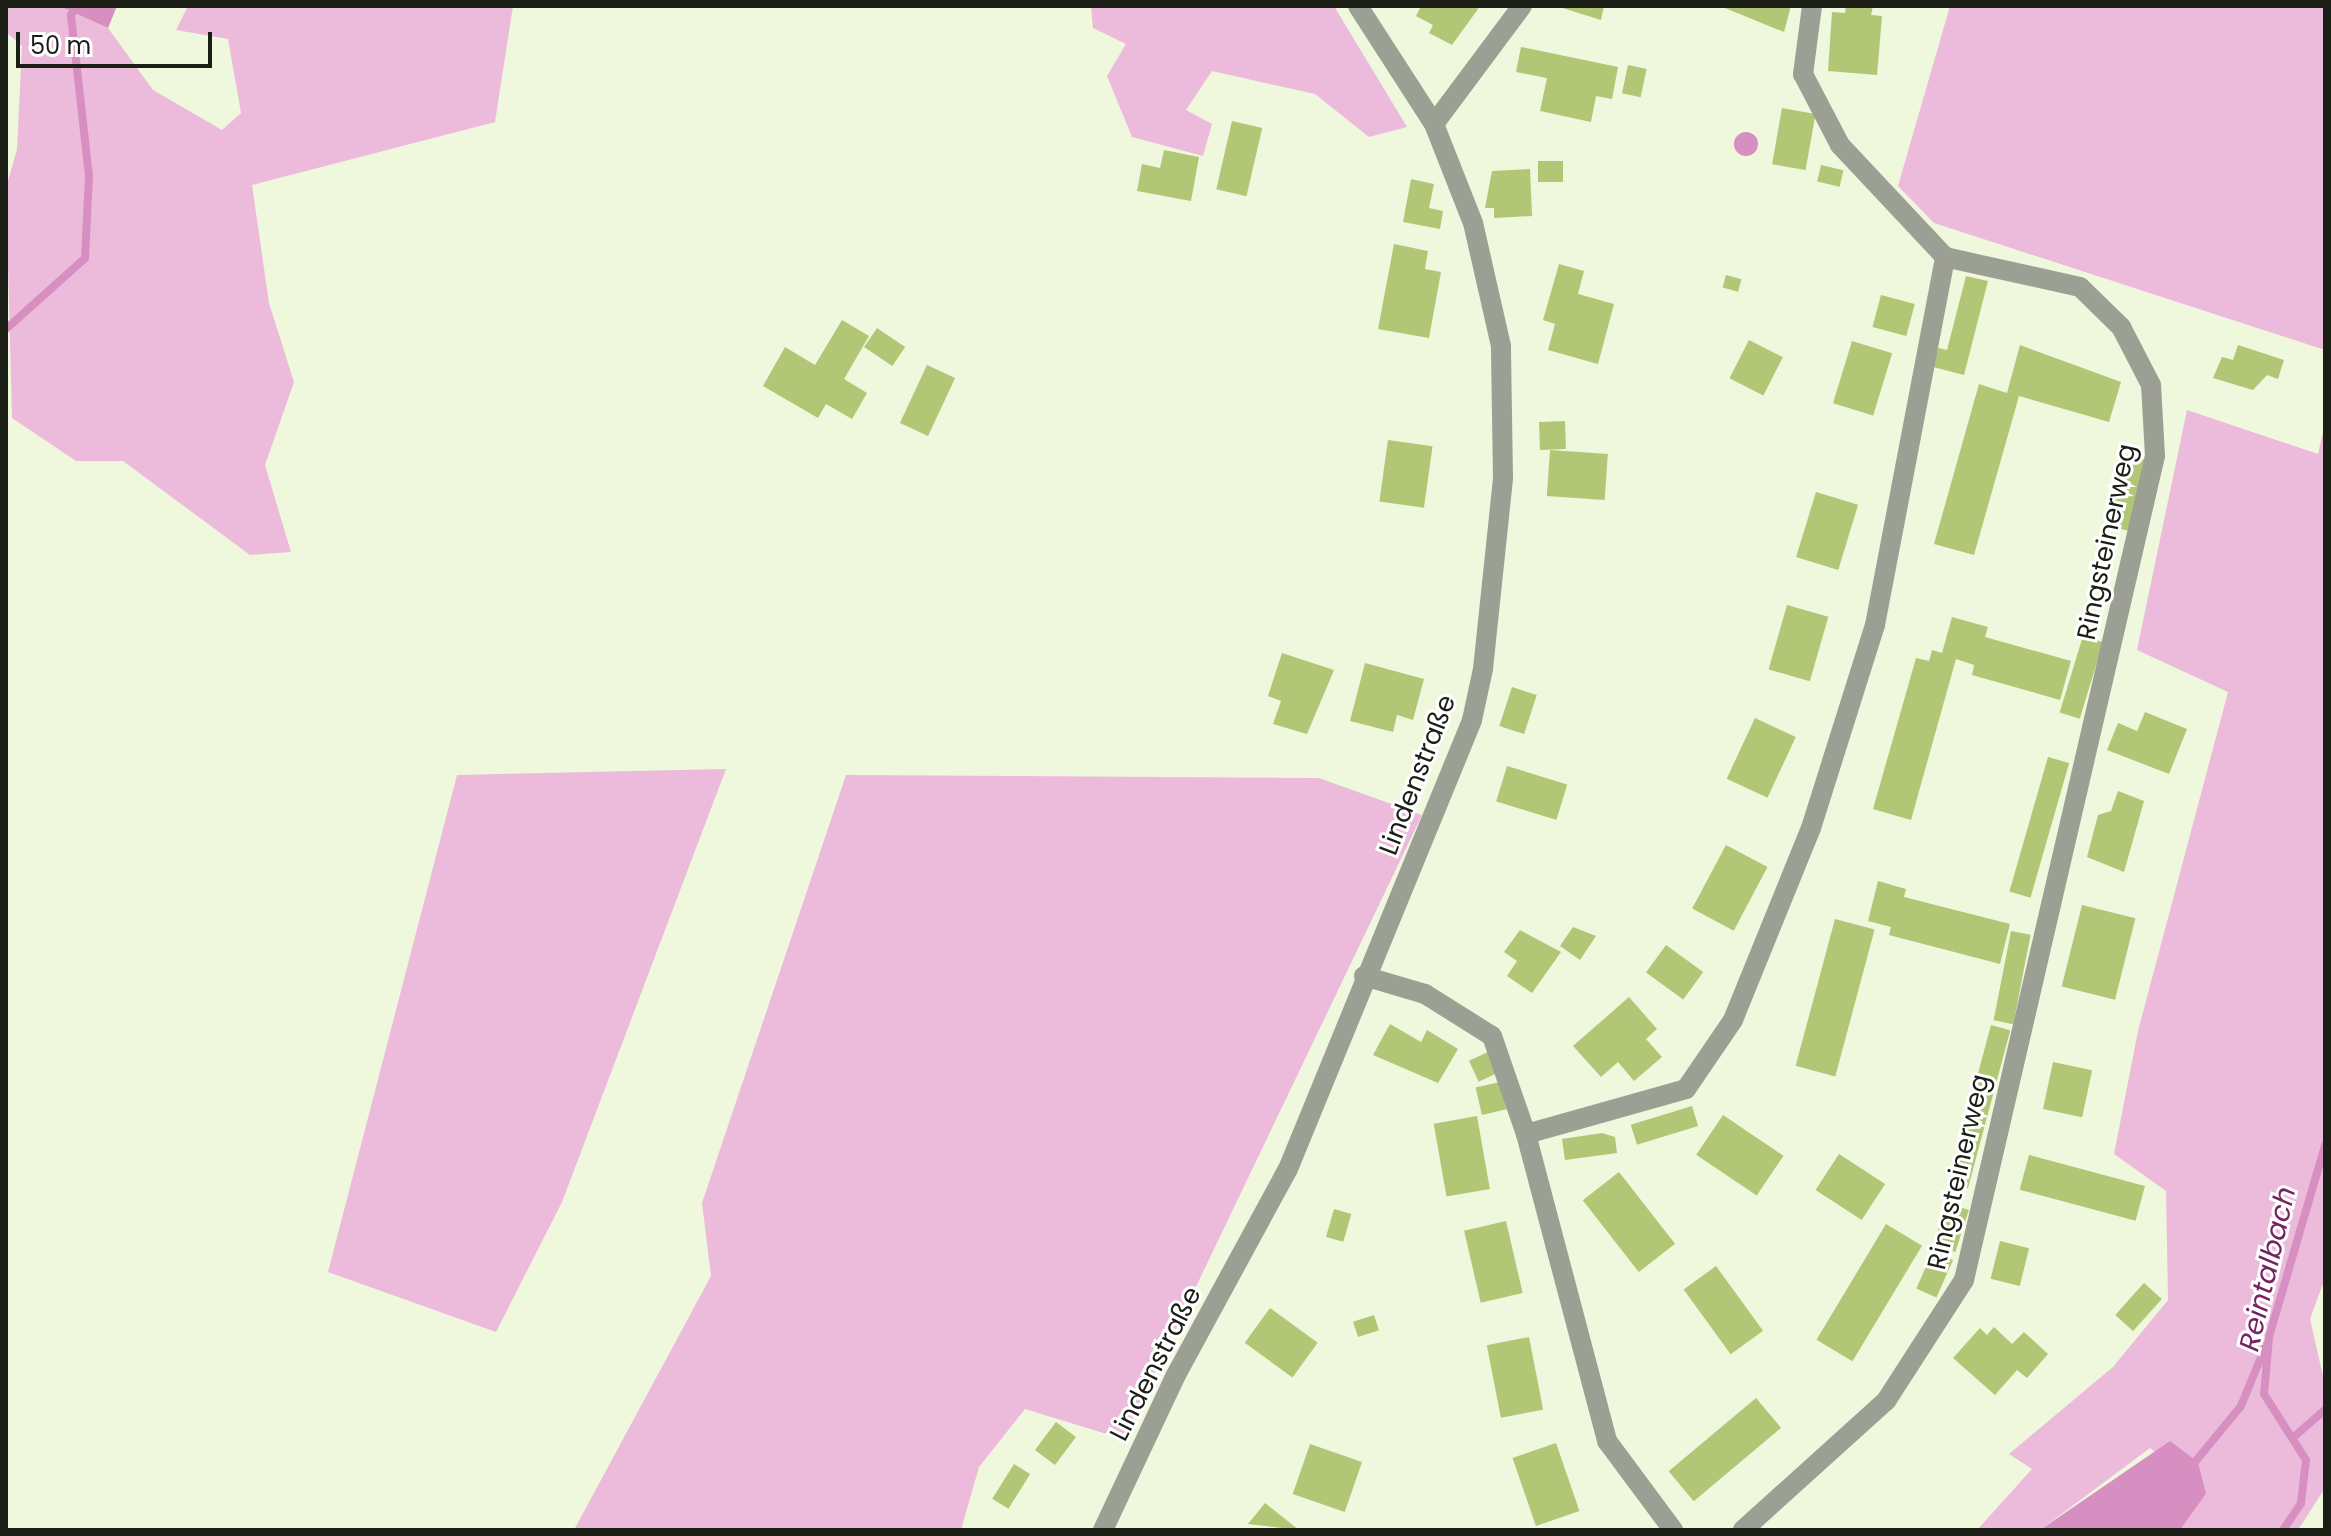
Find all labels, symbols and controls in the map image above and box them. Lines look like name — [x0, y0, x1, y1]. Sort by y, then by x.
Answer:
scale bar — [20, 16, 216, 66]
text: 50 m — [30, 29, 91, 62]
street label: Ringsteinerweg — [2071, 441, 2143, 643]
street label: Lindenstraße — [1373, 691, 1463, 859]
street label: Ringsteinerweg — [1921, 1071, 1997, 1273]
water label: Reintalbach — [2233, 1183, 2303, 1355]
street label: Lindenstraße — [1104, 1282, 1208, 1446]

